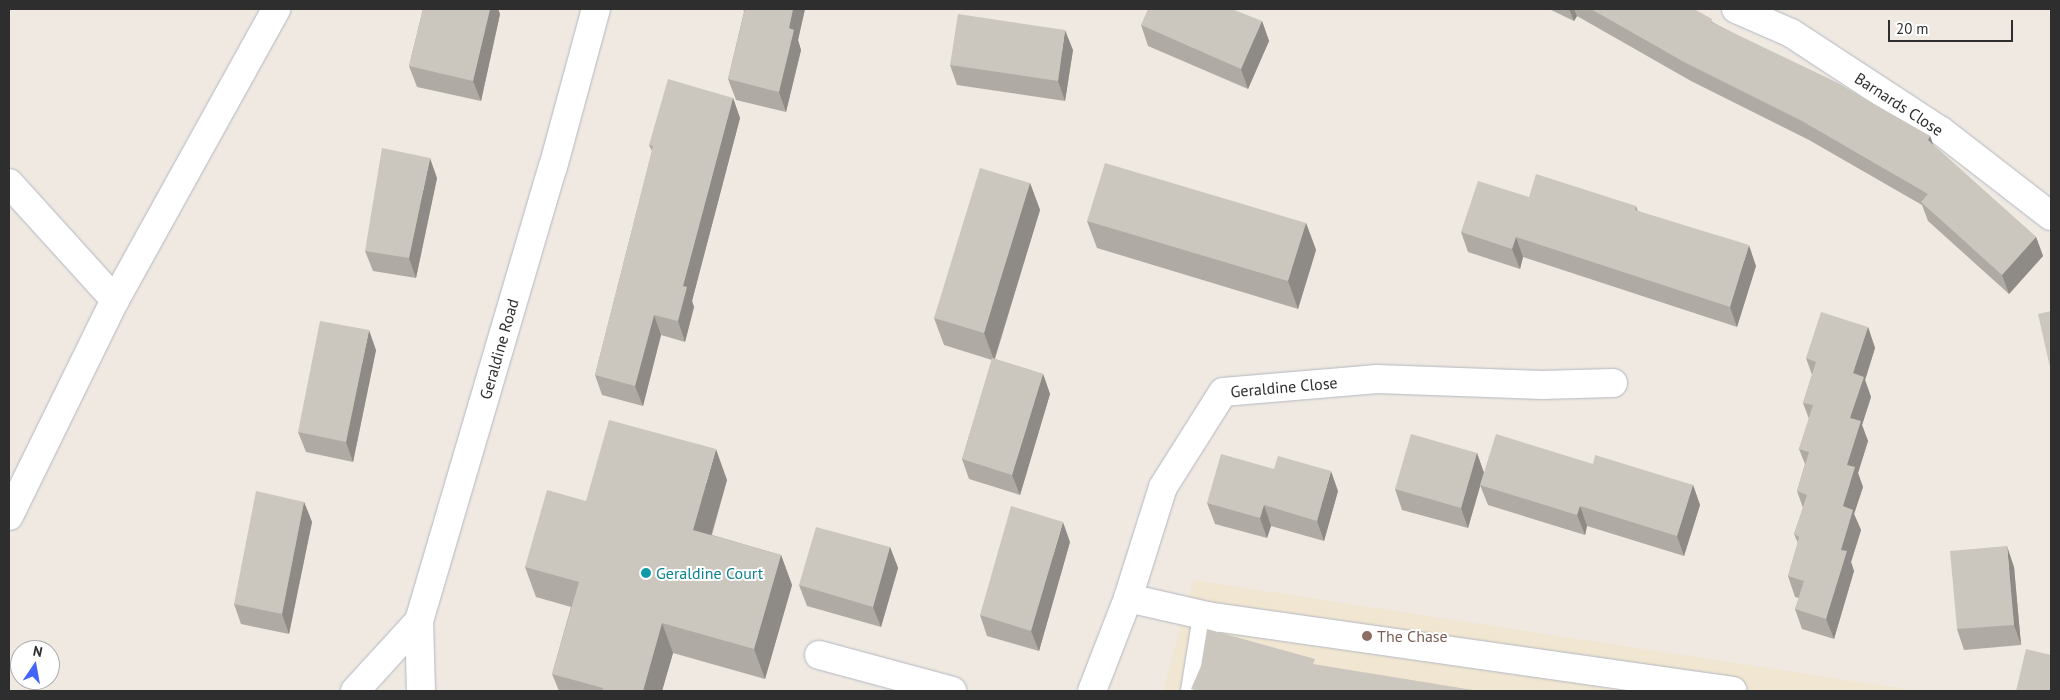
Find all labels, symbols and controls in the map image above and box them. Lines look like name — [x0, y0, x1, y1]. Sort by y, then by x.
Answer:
scale bar — [1890, 10, 2015, 42]
text: 20 m — [1896, 19, 1929, 38]
street label: Barnards Close — [1851, 68, 1947, 140]
street label: Geraldine Road — [475, 296, 523, 402]
street label: Geraldine Close — [1230, 373, 1338, 401]
place label: Geraldine Court — [656, 563, 763, 583]
marker: Geraldine Court — [640, 567, 652, 579]
place label: The Chase — [1377, 626, 1448, 646]
marker: The Chase — [1361, 630, 1373, 642]
north arrow — [10, 640, 60, 690]
text: N — [32, 642, 44, 661]

